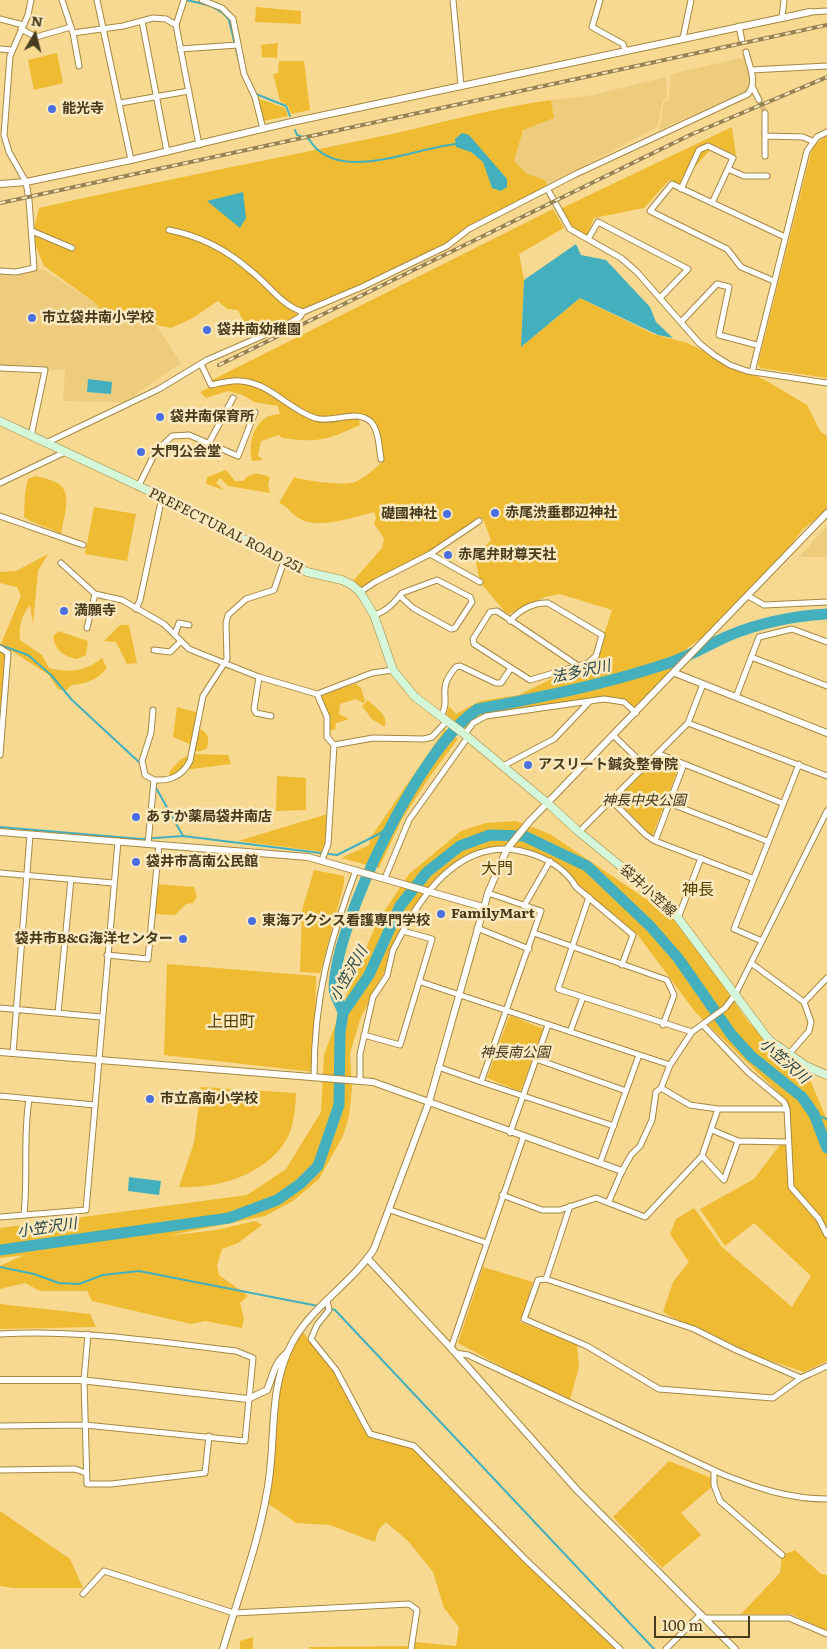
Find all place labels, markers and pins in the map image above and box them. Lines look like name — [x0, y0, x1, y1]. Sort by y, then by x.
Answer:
place label: 能光寺 — [62, 101, 104, 117]
marker: 能光寺 — [46, 103, 58, 115]
place label: 市立袋井南小学校 — [42, 310, 154, 326]
marker: 市立袋井南小学校 — [26, 312, 38, 324]
place label: 袋井南幼稚園 — [217, 322, 301, 338]
marker: 袋井南幼稚園 — [201, 324, 213, 336]
place label: 袋井南保育所 — [170, 409, 254, 425]
marker: 袋井南保育所 — [154, 411, 166, 423]
place label: 大門公会堂 — [151, 444, 221, 460]
marker: 大門公会堂 — [135, 446, 147, 458]
place label: 赤尾渋垂郡辺神社 — [505, 505, 617, 521]
place label: 礎國神社 — [381, 506, 437, 522]
marker: 赤尾渋垂郡辺神社 — [489, 507, 501, 519]
marker: 礎國神社 — [441, 508, 453, 520]
place label: 赤尾弁財尊天社 — [458, 547, 556, 563]
marker: 赤尾弁財尊天社 — [442, 549, 454, 561]
place label: 満願寺 — [74, 603, 116, 619]
marker: 満願寺 — [58, 605, 70, 617]
place label: アスリート鍼灸整骨院 — [538, 757, 678, 773]
marker: アスリート鍼灸整骨院 — [522, 759, 534, 771]
place label: あすか薬局袋井南店 — [146, 809, 272, 825]
marker: あすか薬局袋井南店 — [130, 811, 142, 823]
place label: 袋井市高南公民館 — [146, 854, 258, 870]
marker: 袋井市高南公民館 — [130, 856, 142, 868]
place label: FamilyMart — [451, 906, 535, 922]
marker: FamilyMart — [435, 908, 447, 920]
place label: 東海アクシス看護専門学校 — [262, 913, 430, 929]
marker: 東海アクシス看護専門学校 — [246, 915, 258, 927]
place label: 袋井市B&G海洋センター — [15, 931, 173, 947]
marker: 袋井市B&G海洋センター — [177, 933, 189, 945]
place label: 市立高南小学校 — [160, 1091, 258, 1107]
marker: 市立高南小学校 — [144, 1093, 156, 1105]

